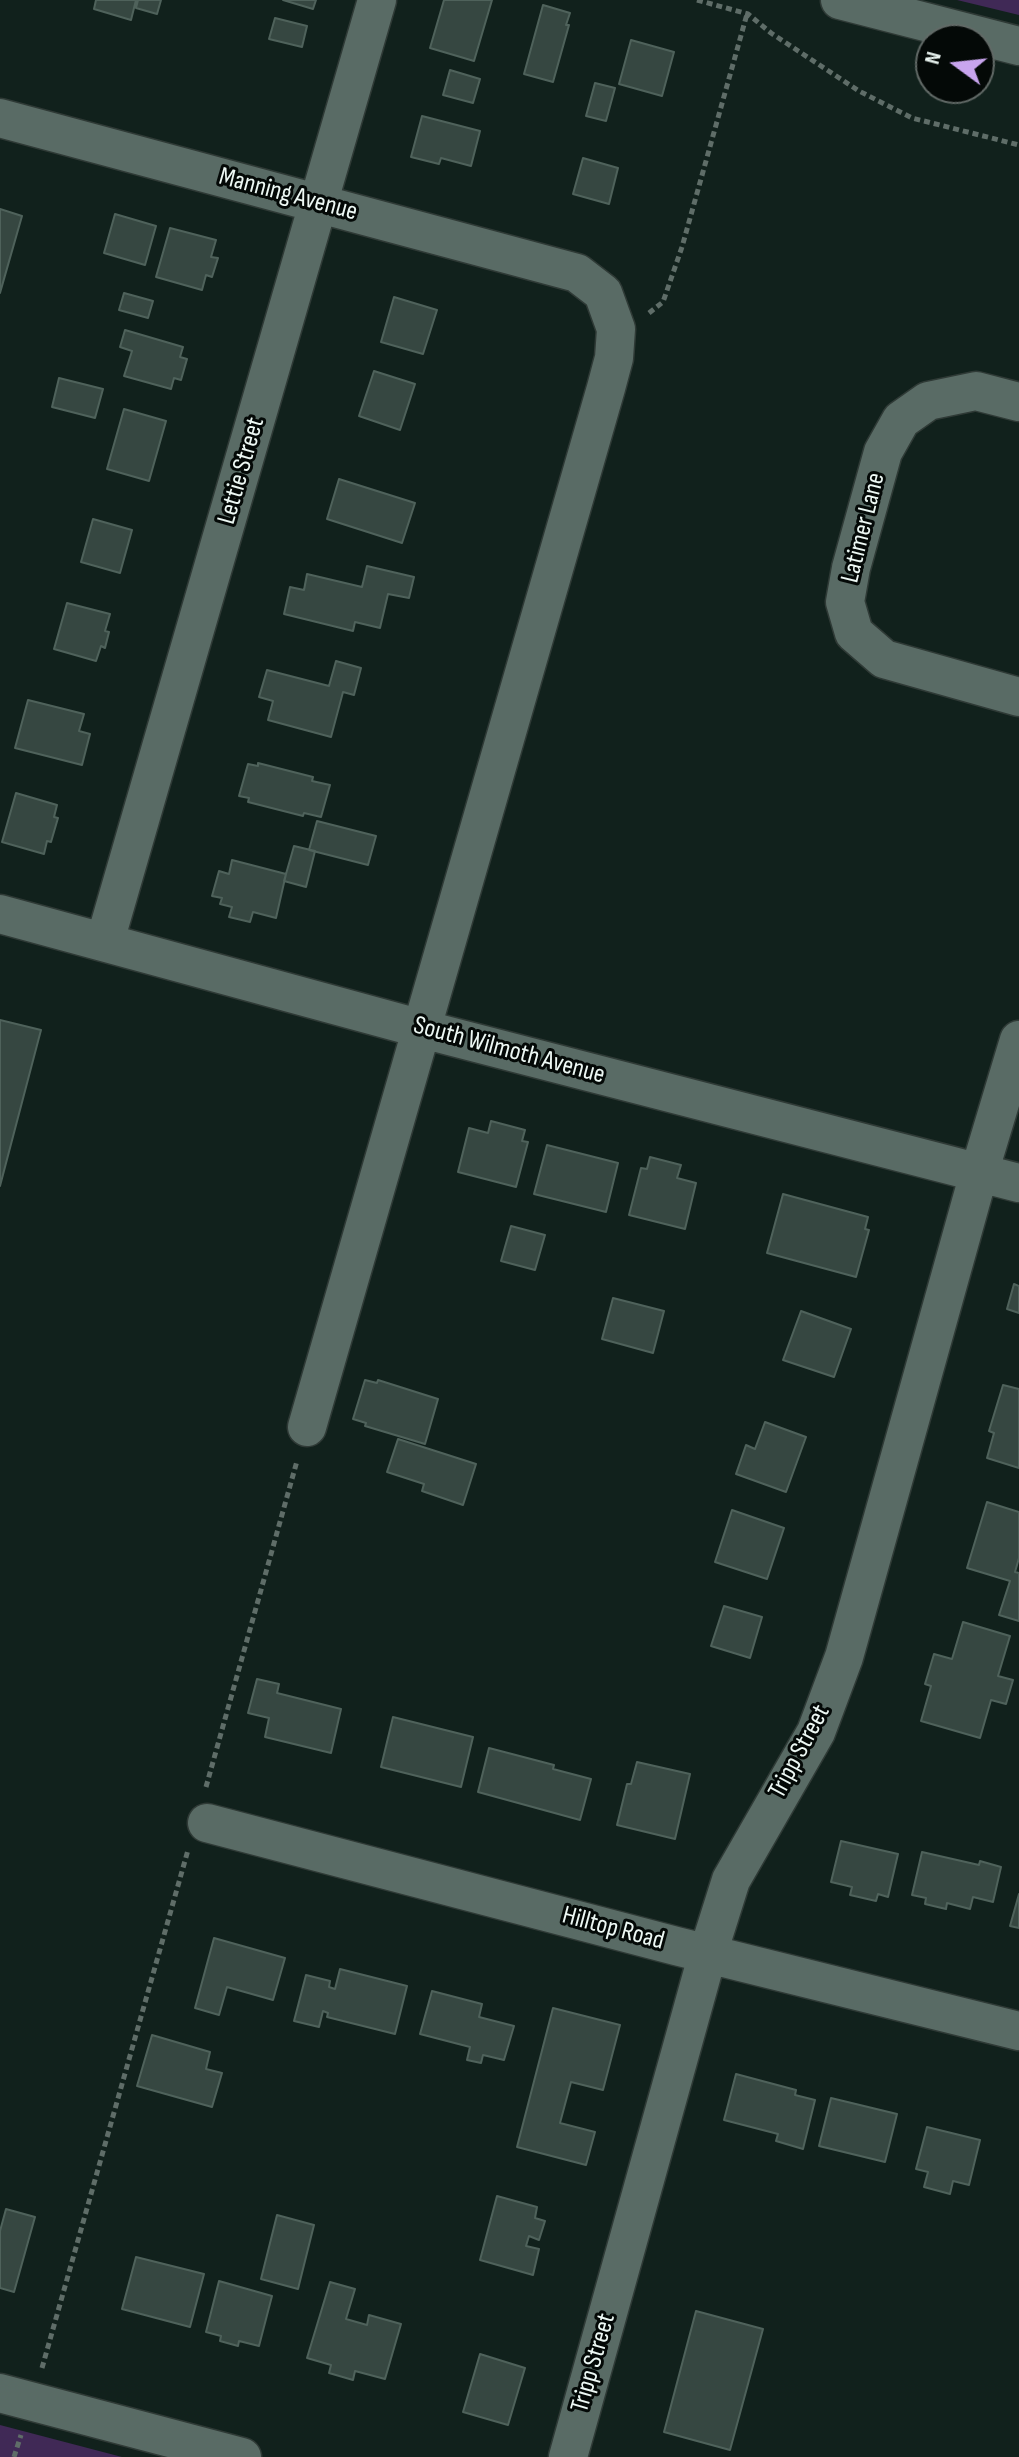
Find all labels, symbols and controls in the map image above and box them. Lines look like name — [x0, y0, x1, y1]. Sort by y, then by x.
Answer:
north arrow — [915, 24, 995, 104]
text: N — [919, 49, 948, 67]
street label: Manning Avenue — [216, 162, 360, 228]
street label: Lettie Street — [212, 414, 272, 528]
street label: Latimer Lane — [835, 470, 893, 586]
street label: South Wilmoth Avenue — [410, 1010, 608, 1092]
street label: Tripp Street — [762, 1700, 838, 1804]
street label: Hilltop Road — [559, 1900, 667, 1958]
street label: Tripp Street — [565, 2310, 623, 2416]

